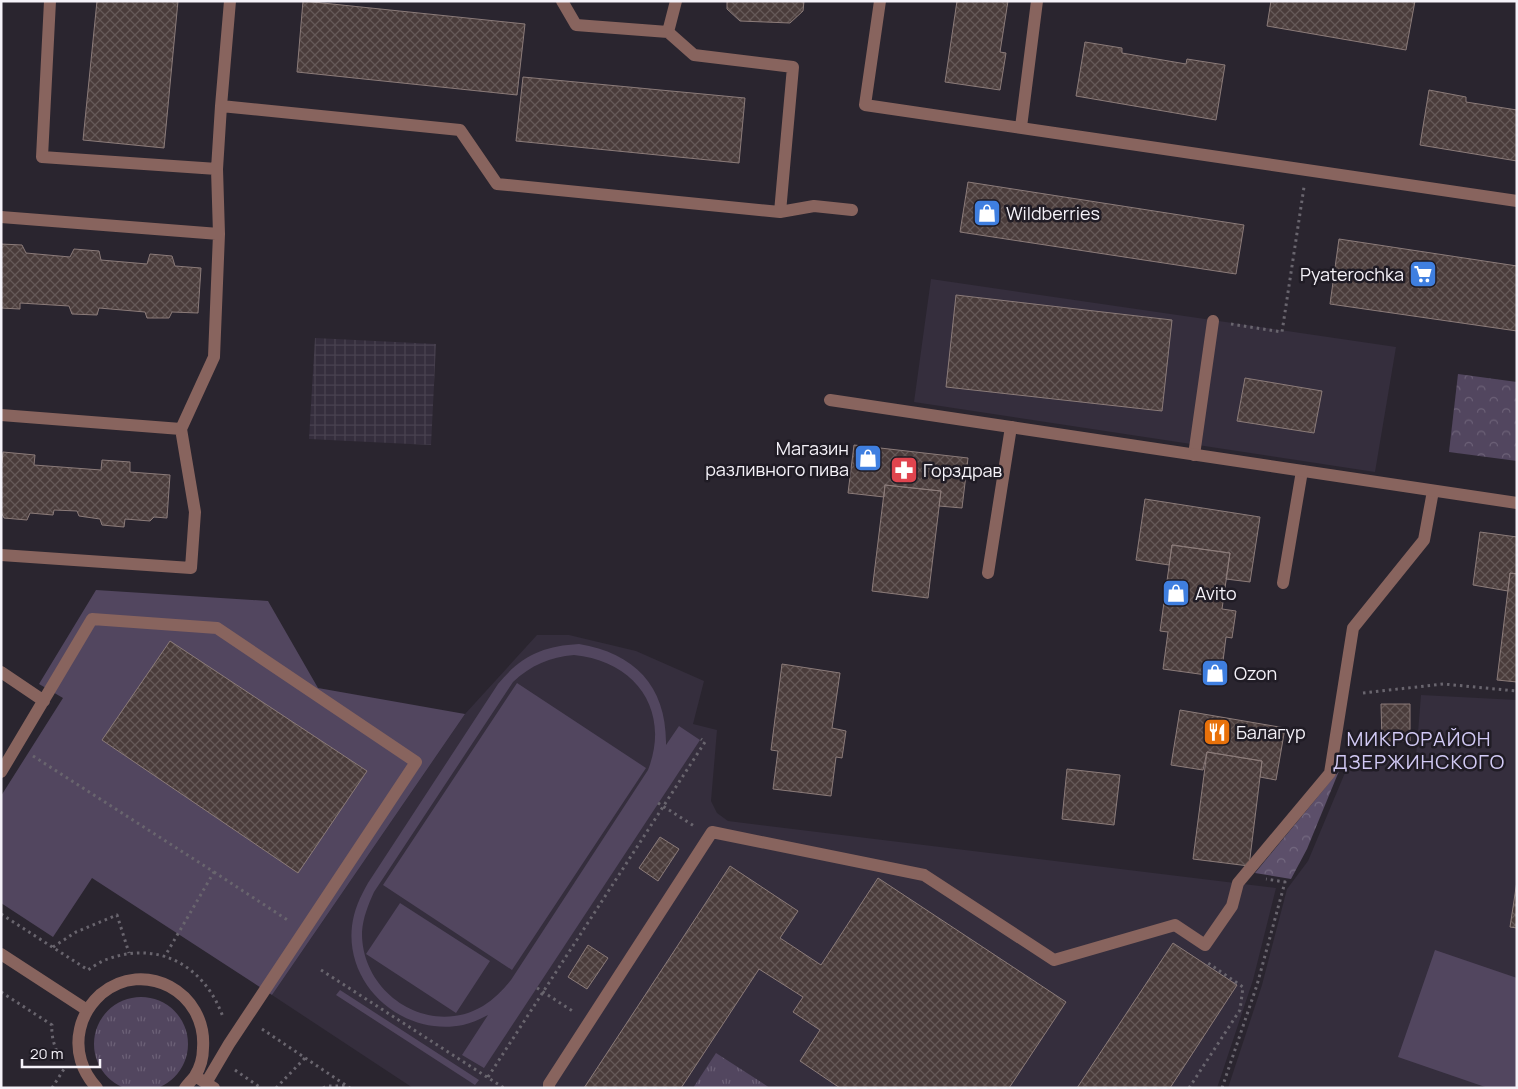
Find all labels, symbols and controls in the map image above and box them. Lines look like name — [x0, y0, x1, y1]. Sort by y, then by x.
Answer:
shop icon: Wildberries — [972, 198, 1002, 228]
place label: Wildberries — [1006, 201, 1100, 225]
supermarket icon: Pyaterochka — [1408, 259, 1438, 289]
place label: Pyaterochka — [1300, 262, 1404, 286]
place label: Магазин разливного пива — [705, 436, 849, 481]
shop icon: Магазин разливного пива — [853, 443, 883, 473]
pharmacy icon: Горздрав — [889, 455, 919, 485]
place label: Горздрав — [923, 458, 1003, 482]
shop icon: Avito — [1161, 578, 1191, 608]
place label: Avito — [1195, 581, 1237, 605]
shop icon: Ozon — [1200, 658, 1230, 688]
place label: Ozon — [1234, 661, 1277, 685]
restaurant icon: Балагур — [1202, 717, 1232, 747]
place label: Балагур — [1236, 720, 1306, 744]
district label: МИКРОРАЙОН ДЗЕРЖИНСКОГО — [1333, 725, 1505, 775]
scale bar — [22, 1036, 100, 1068]
text: 20 m — [30, 1043, 63, 1064]

